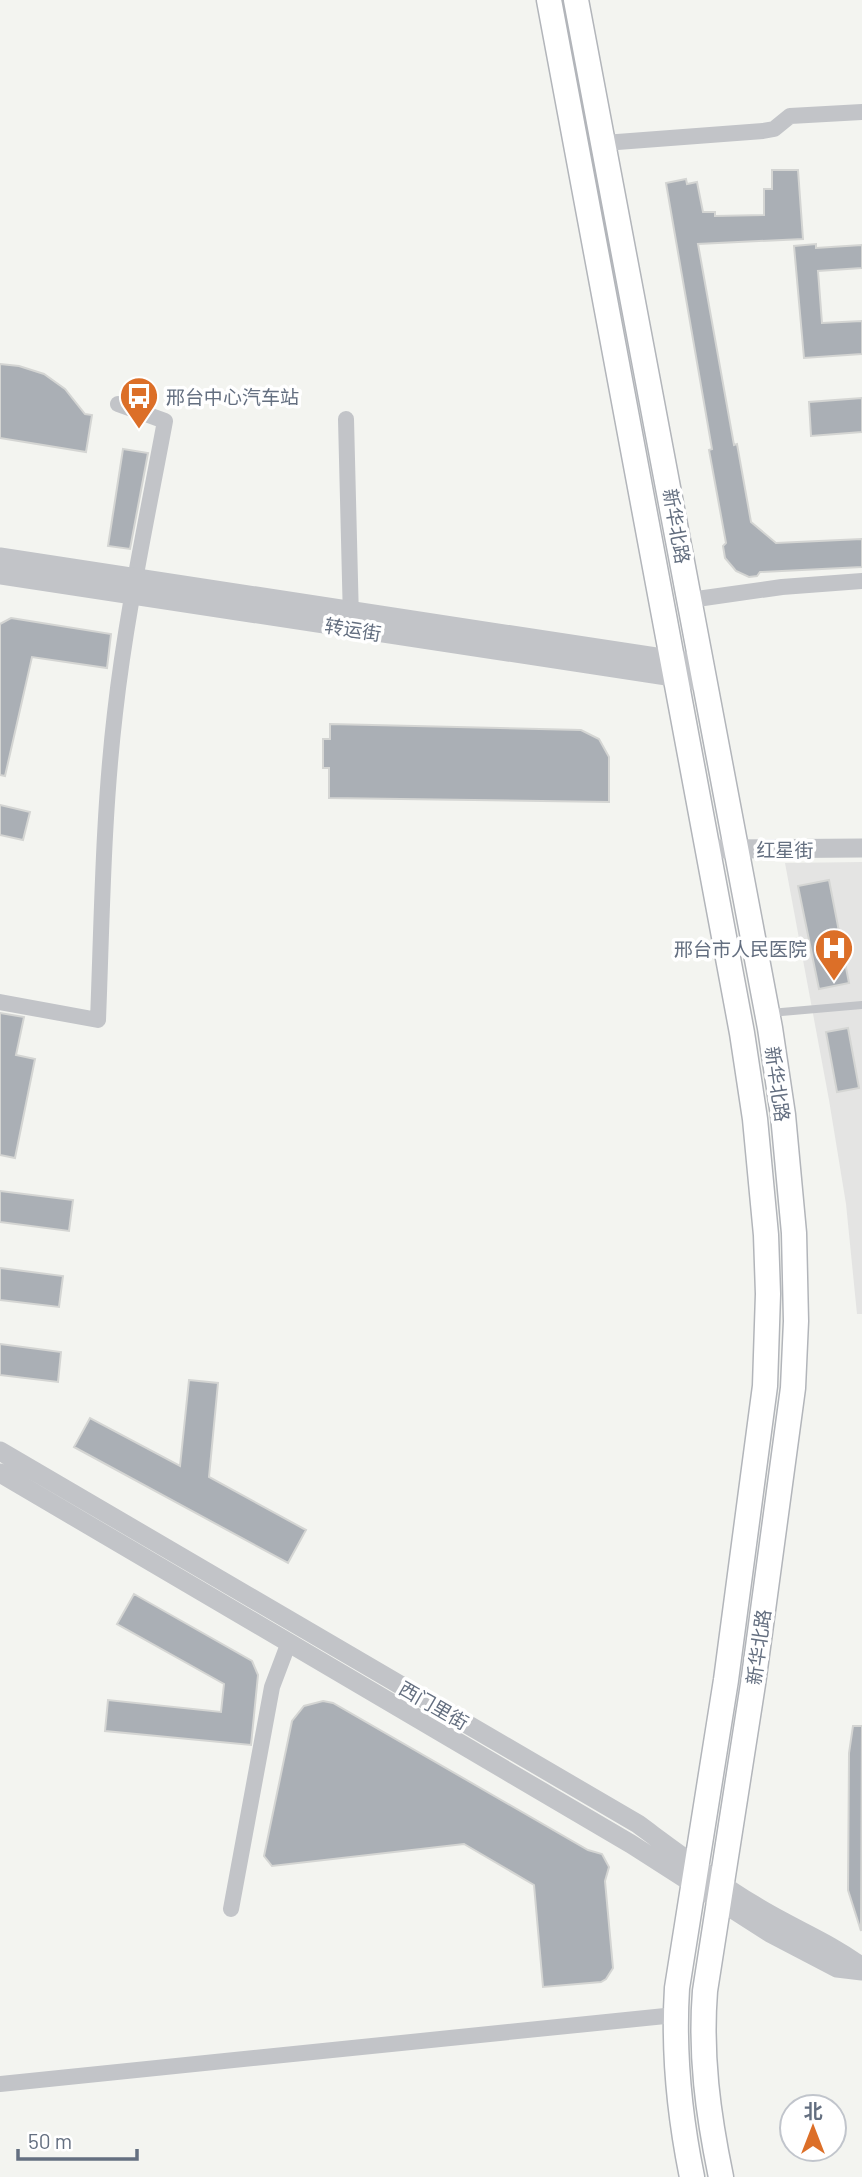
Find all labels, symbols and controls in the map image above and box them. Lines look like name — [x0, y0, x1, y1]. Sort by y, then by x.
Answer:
bus stop icon: 邢台中心汽车站 — [118, 375, 160, 430]
place label: 邢台中心汽车站 — [166, 385, 299, 408]
street label: 新华北路 — [659, 487, 695, 565]
street label: 转运街 — [323, 613, 383, 645]
street label: 红星街 — [756, 838, 814, 861]
hospital icon: 邢台市人民医院 — [813, 927, 855, 982]
place label: 邢台市人民医院 — [674, 937, 807, 960]
street label: 新华北路 — [761, 1045, 795, 1123]
street label: 新华北路 — [741, 1608, 775, 1686]
street label: 西门里街 — [395, 1676, 473, 1734]
north arrow — [778, 2093, 848, 2163]
text: 北 — [803, 2099, 823, 2122]
scale bar — [18, 2118, 136, 2162]
text: 50 m — [28, 2128, 72, 2153]

